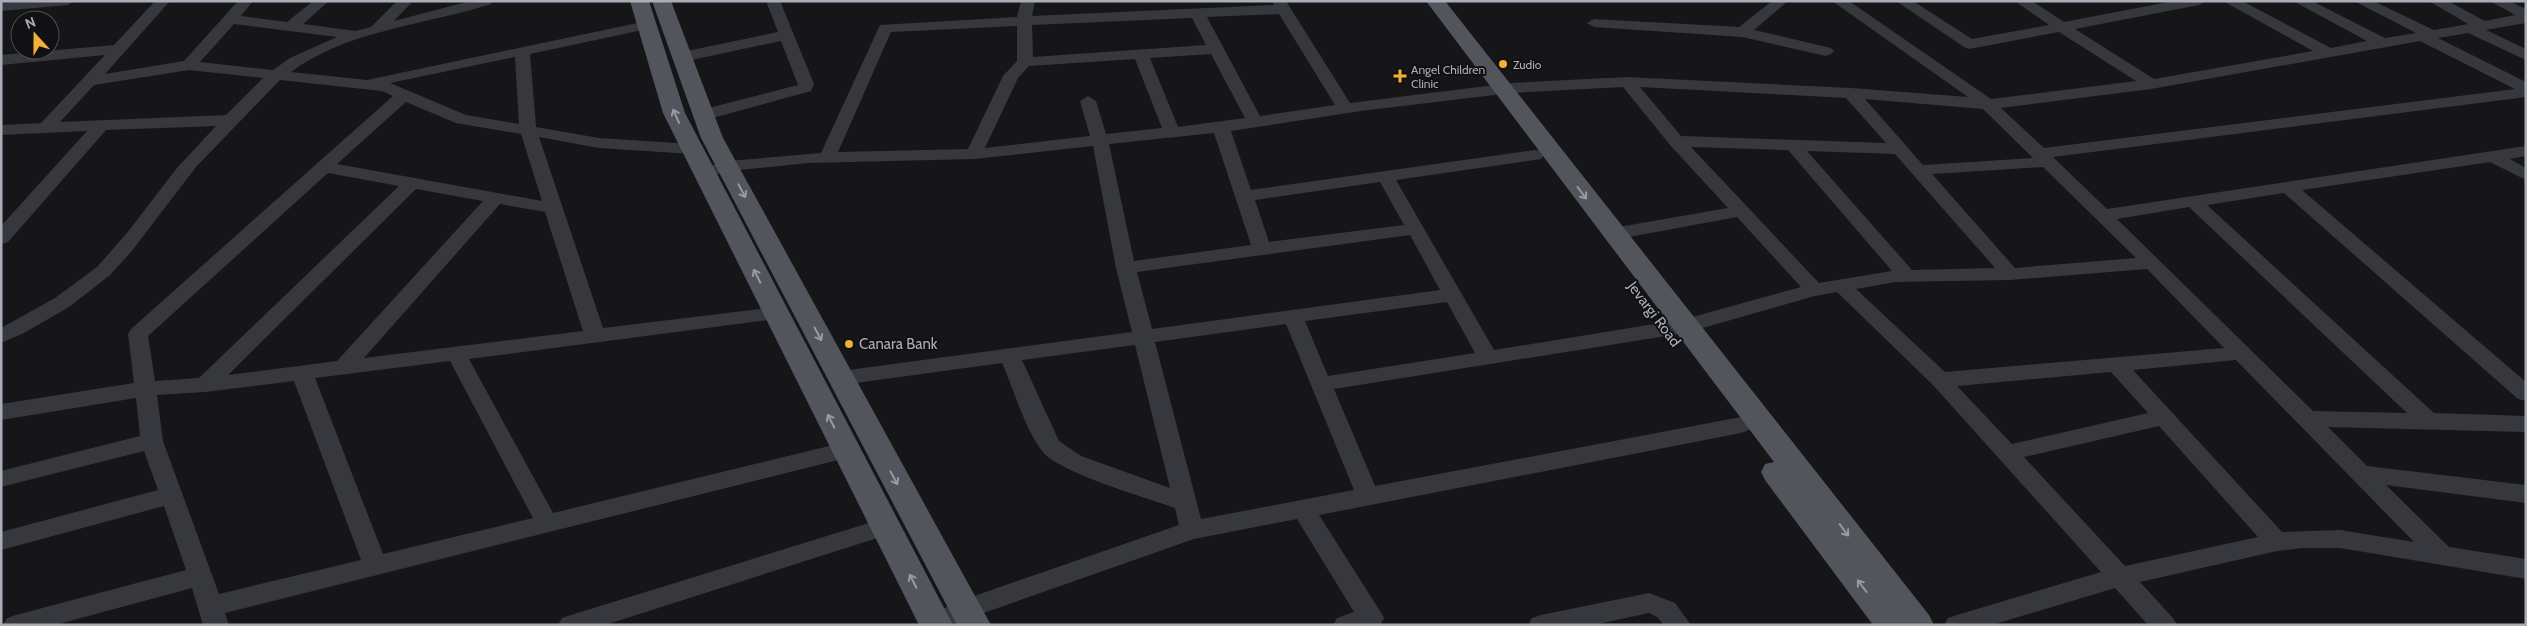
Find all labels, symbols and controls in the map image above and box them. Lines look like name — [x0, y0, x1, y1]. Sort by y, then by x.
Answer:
north arrow — [10, 10, 60, 60]
text: N — [22, 13, 38, 33]
place label: Zudio — [1513, 57, 1542, 72]
marker: Zudio — [1497, 58, 1509, 70]
place label: Angel Children Clinic — [1411, 62, 1485, 91]
marker: Angel Children Clinic — [1393, 69, 1407, 83]
one-way arrow — [671, 109, 680, 124]
one-way arrow — [737, 183, 747, 197]
one-way arrow — [1576, 186, 1587, 199]
one-way arrow — [752, 269, 762, 284]
street label: Jevargi Road — [1623, 277, 1684, 350]
one-way arrow — [814, 326, 823, 341]
place label: Canara Bank — [859, 335, 938, 353]
marker: Canara Bank — [843, 338, 855, 350]
one-way arrow — [826, 414, 835, 429]
one-way arrow — [889, 470, 899, 485]
one-way arrow — [1838, 523, 1849, 536]
one-way arrow — [908, 574, 918, 589]
one-way arrow — [1857, 580, 1868, 593]

